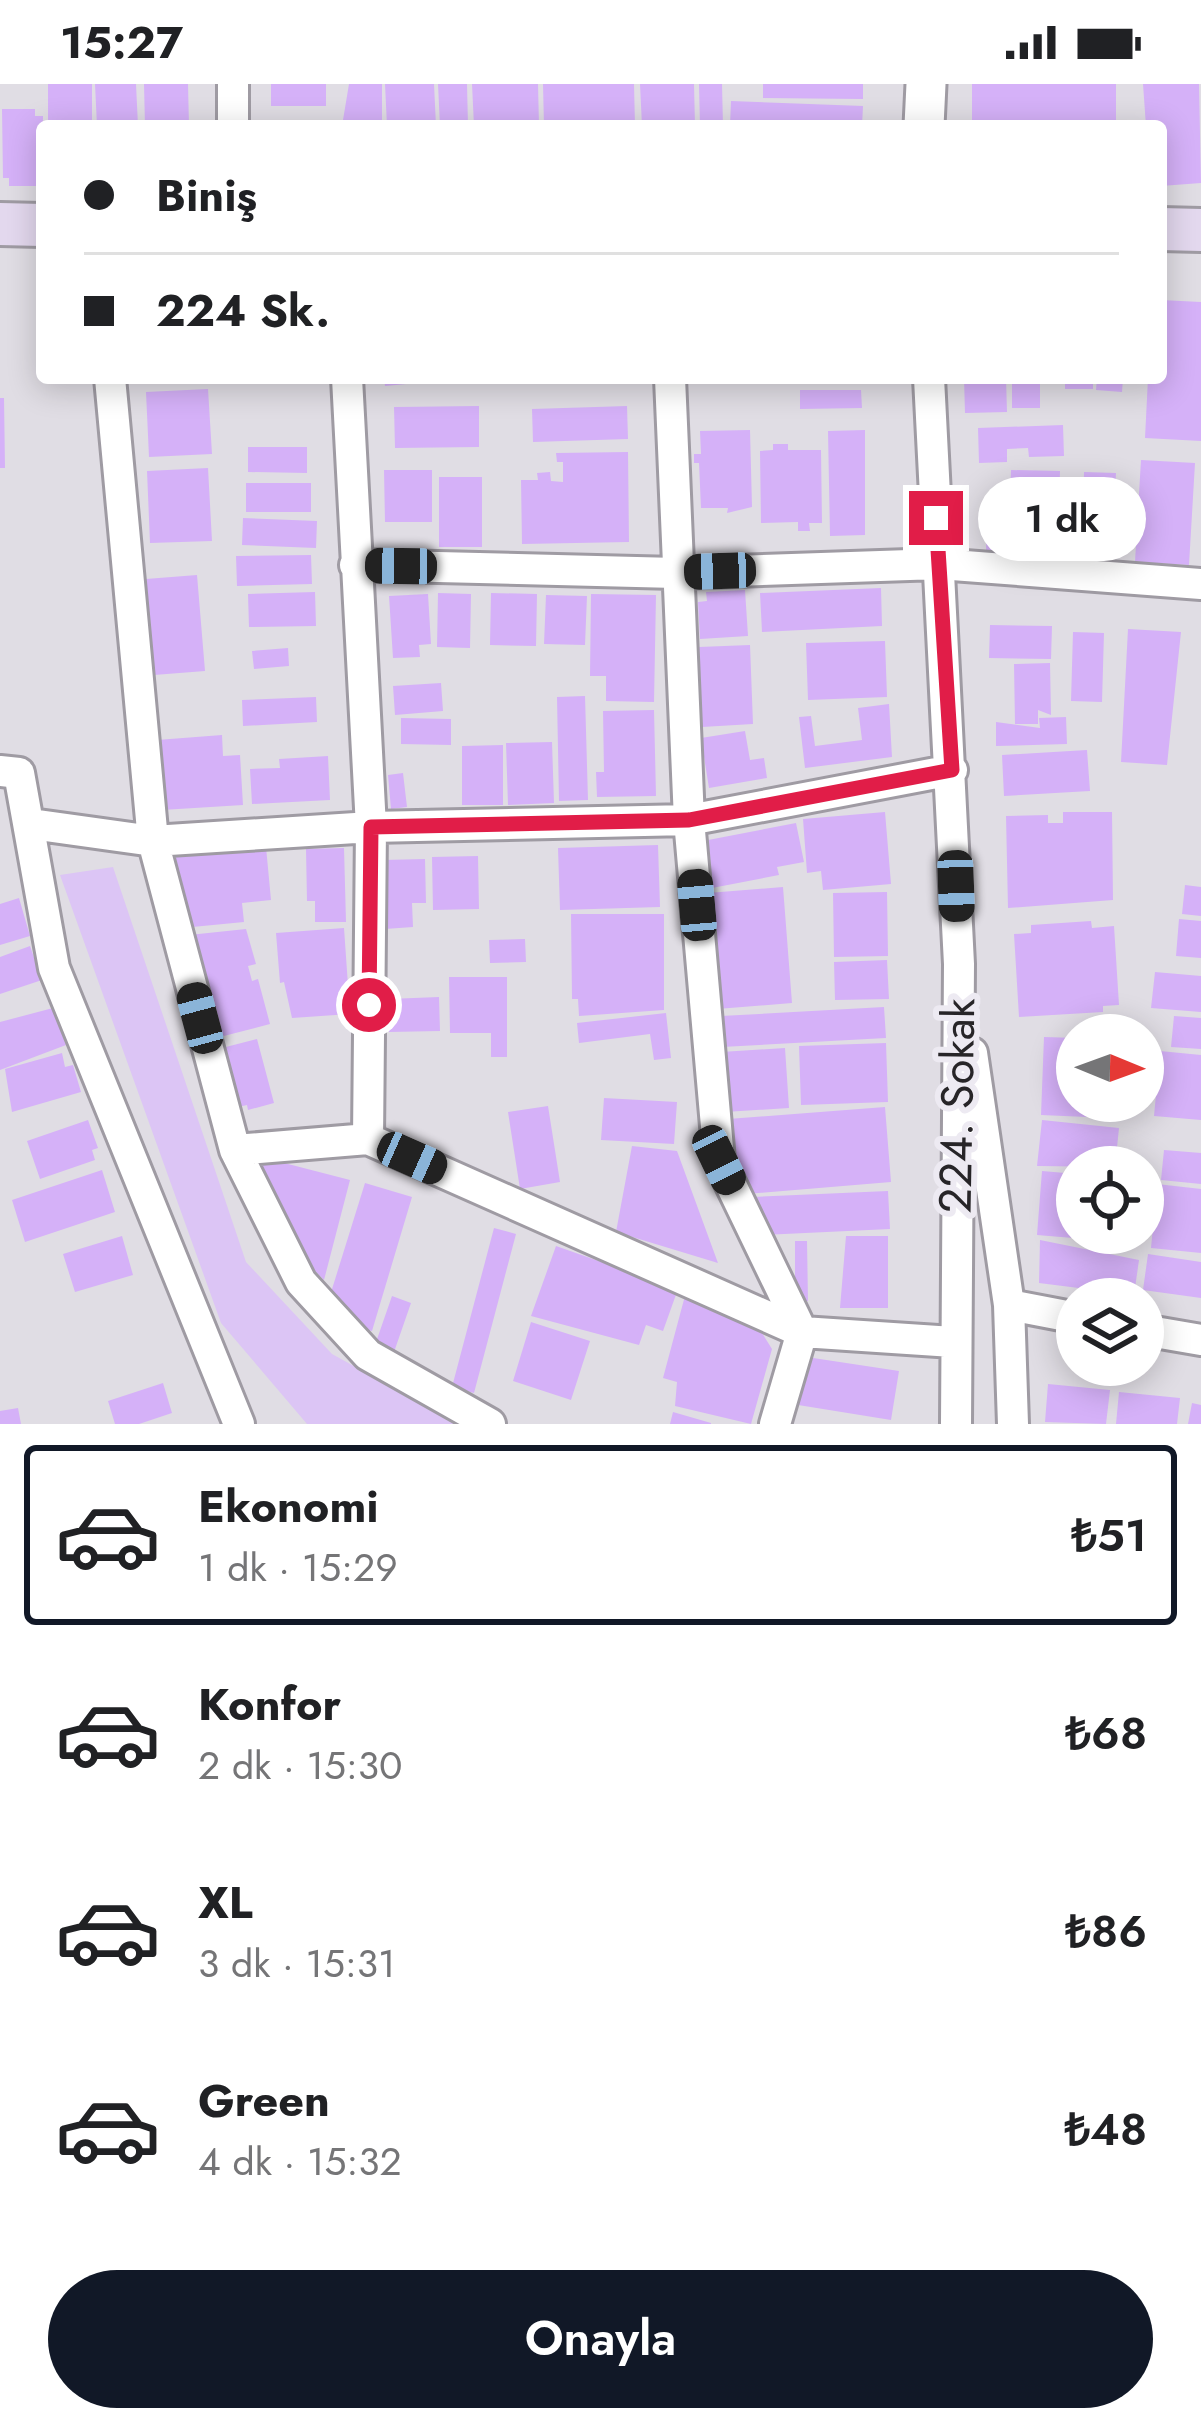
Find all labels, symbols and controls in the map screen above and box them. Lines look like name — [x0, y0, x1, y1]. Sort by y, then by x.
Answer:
text: 15:27 — [60, 10, 183, 75]
text: Biniş — [156, 163, 257, 228]
text: 224 Sk. — [156, 278, 330, 343]
callout: 1 dk — [978, 476, 1146, 560]
text: 1 dk — [1024, 490, 1100, 547]
route end — [909, 491, 963, 545]
car — [365, 547, 437, 585]
car — [683, 552, 757, 590]
car — [937, 849, 975, 923]
car — [676, 868, 718, 942]
route start — [342, 978, 396, 1032]
car — [173, 979, 227, 1057]
street label: 224. Sokak — [923, 998, 991, 1214]
north arrow — [1056, 1014, 1164, 1122]
map controls — [1056, 1014, 1164, 1386]
car — [687, 1120, 751, 1200]
car — [372, 1127, 452, 1189]
button: locate — [1056, 1146, 1164, 1254]
button: layers — [1056, 1278, 1164, 1386]
text: Ekonomi — [198, 1474, 379, 1539]
icon: car — [54, 1481, 162, 1589]
text: ₺51 — [1071, 1503, 1147, 1568]
text: 1 dk · 15:29 — [198, 1539, 398, 1596]
text: Konfor — [198, 1672, 341, 1737]
icon: car — [54, 1679, 162, 1787]
text: ₺68 — [1065, 1701, 1147, 1766]
text: 2 dk · 15:30 — [198, 1737, 402, 1794]
text: XL — [198, 1870, 253, 1935]
icon: car — [54, 1877, 162, 1985]
text: ₺86 — [1065, 1899, 1147, 1964]
text: 3 dk · 15:31 — [198, 1935, 396, 1992]
text: Green — [198, 2068, 330, 2133]
icon: car — [54, 2075, 162, 2183]
text: ₺48 — [1064, 2097, 1147, 2162]
text: 4 dk · 15:32 — [198, 2133, 402, 2190]
button: Onayla — [48, 2270, 1153, 2408]

